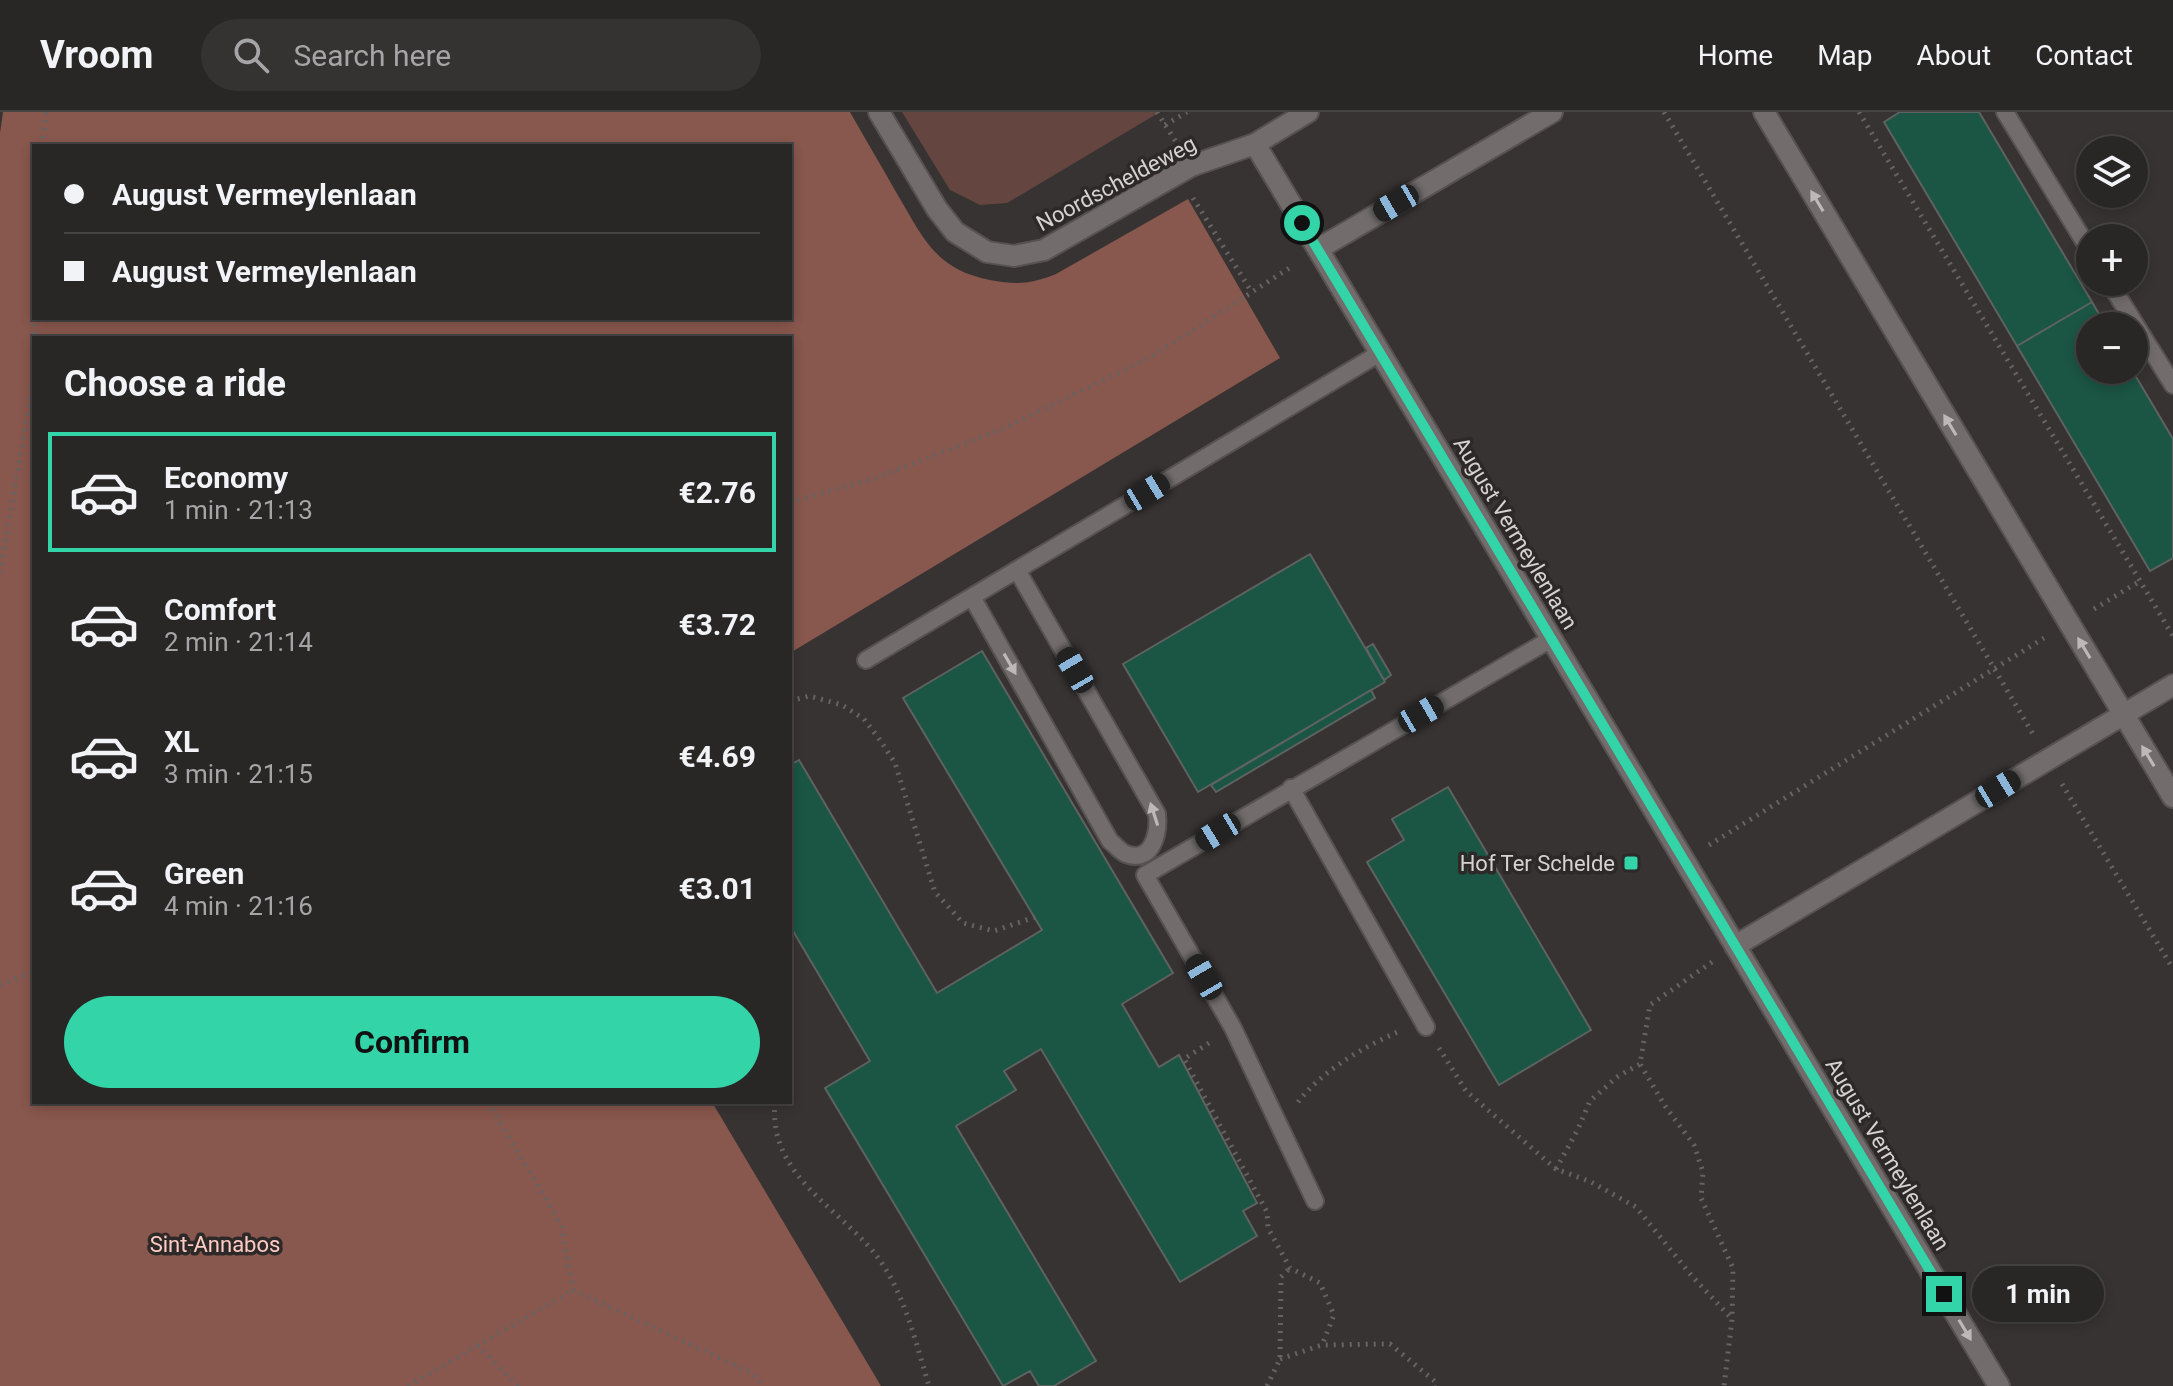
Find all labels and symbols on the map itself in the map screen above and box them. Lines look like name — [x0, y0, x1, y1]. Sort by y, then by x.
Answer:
street label: Noordscheldeweg — [1032, 131, 1200, 236]
car — [1369, 181, 1423, 225]
one-way arrow — [1810, 190, 1824, 212]
route start — [1284, 205, 1320, 241]
one-way arrow — [1944, 414, 1958, 436]
street label: August Vermeylenlaan — [1448, 433, 1583, 634]
car — [1120, 469, 1174, 515]
one-way arrow — [2077, 637, 2091, 659]
car — [1053, 643, 1097, 697]
one-way arrow — [1003, 653, 1017, 676]
car — [1394, 692, 1448, 736]
one-way arrow — [2142, 745, 2156, 767]
car — [1971, 766, 2025, 812]
one-way arrow — [1148, 802, 1160, 826]
car — [1191, 809, 1245, 855]
place label: Hof Ter Schelde — [1460, 851, 1615, 876]
marker: Hof Ter Schelde — [1622, 854, 1640, 872]
car — [1182, 950, 1226, 1004]
street label: August Vermeylenlaan — [1820, 1054, 1955, 1255]
park label: Sint-Annabos — [150, 1232, 280, 1257]
callout: 1 min — [1972, 1266, 2104, 1322]
route end — [1926, 1276, 1962, 1312]
one-way arrow — [1958, 1319, 1972, 1341]

